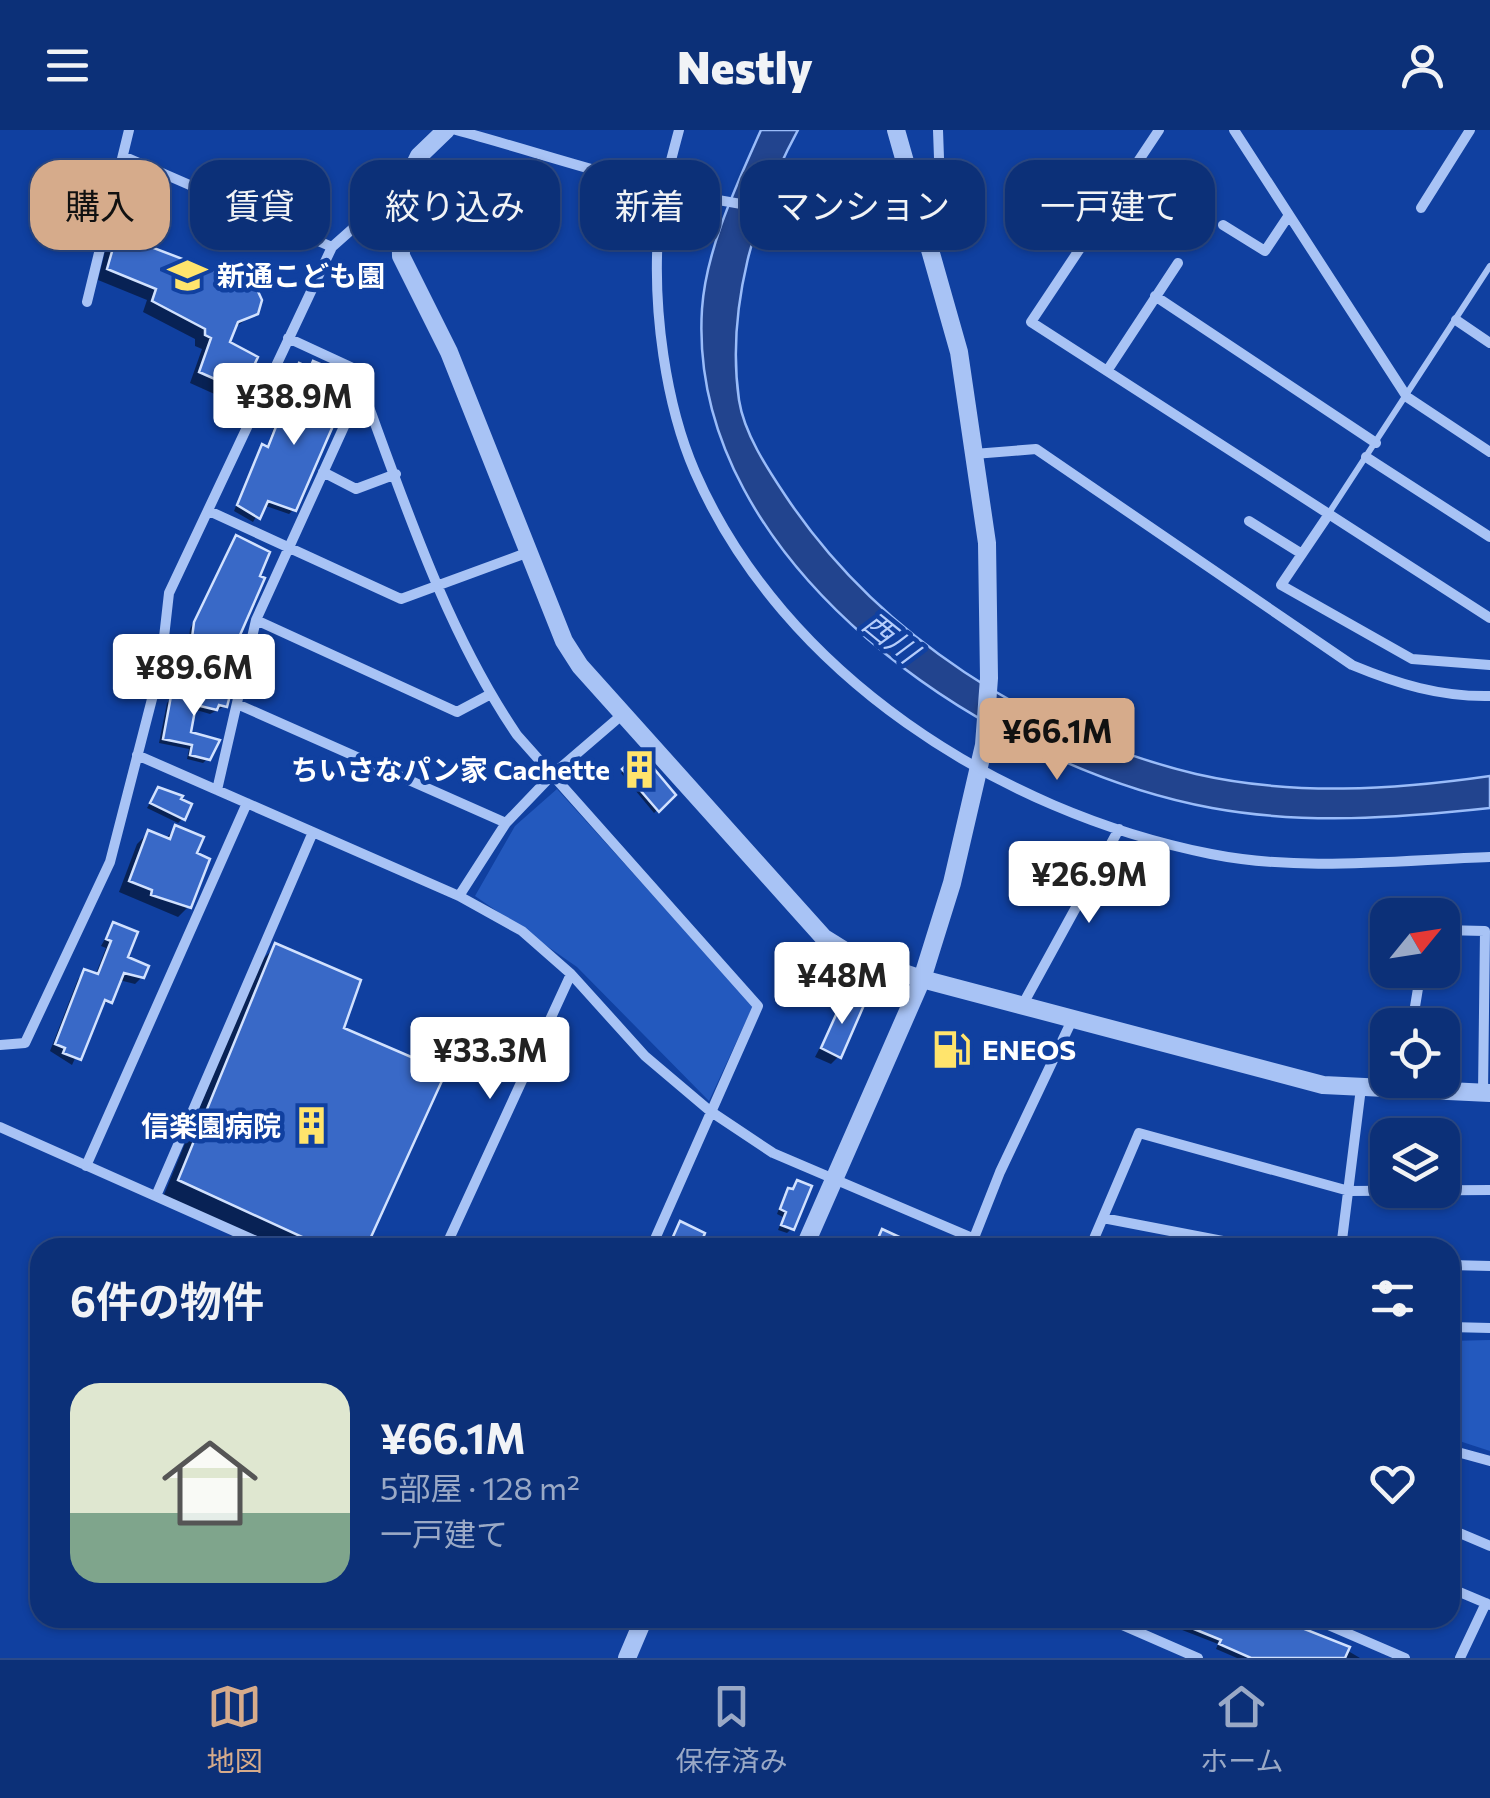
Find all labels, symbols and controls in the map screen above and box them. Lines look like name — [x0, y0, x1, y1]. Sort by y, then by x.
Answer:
icon: menu — [40, 38, 95, 93]
text: Nestly — [677, 38, 813, 93]
icon: person — [1395, 38, 1450, 93]
chip: 購入 — [30, 160, 170, 250]
chip: 賃貸 — [190, 160, 330, 250]
chip: 絞り込み — [350, 160, 560, 250]
chip: 新着 — [580, 160, 720, 250]
chip: マンション — [740, 160, 985, 250]
chip: 一戸建て — [1005, 160, 1215, 250]
school or university icon: 新通こども園 — [166, 255, 208, 297]
place label: 新通こども園 — [217, 258, 385, 292]
pin: ¥38.9M — [213, 363, 375, 448]
text: ¥38.9M — [235, 375, 353, 415]
water label: 西川 — [857, 603, 929, 671]
pin: ¥89.6M — [113, 634, 275, 719]
text: ¥89.6M — [135, 646, 253, 686]
pin: ¥66.1M — [976, 698, 1138, 783]
text: ¥66.1M — [1002, 710, 1112, 750]
building icon: ちいさなパン家 Cachette — [619, 749, 661, 791]
place label: ちいさなパン家 Cachette — [291, 752, 610, 786]
pin: ¥26.9M — [1008, 841, 1170, 926]
text: ¥26.9M — [1031, 853, 1147, 893]
north arrow — [1370, 898, 1460, 988]
map controls — [1370, 898, 1460, 1208]
pin: ¥48M — [783, 942, 901, 1027]
text: ¥48M — [796, 954, 888, 994]
button: locate — [1370, 1008, 1460, 1098]
pin: ¥33.3M — [409, 1017, 571, 1102]
text: ¥33.3M — [432, 1029, 548, 1069]
fuel station icon: ENEOS — [931, 1029, 973, 1071]
place label: ENEOS — [982, 1032, 1076, 1066]
building icon: 信楽園病院 — [290, 1105, 332, 1147]
place label: 信楽園病院 — [141, 1108, 281, 1142]
button: layers — [1370, 1118, 1460, 1208]
icon: filters — [1365, 1271, 1420, 1326]
text: 6件の物件 — [70, 1274, 264, 1326]
text: ¥66.1M — [380, 1411, 526, 1463]
icon: home — [150, 1423, 270, 1543]
icon: heart — [1365, 1456, 1420, 1511]
text: 5部屋 · 128 m² — [380, 1467, 580, 1507]
text: 一戸建て — [380, 1513, 508, 1553]
tab: 地図 — [206, 1679, 262, 1779]
tab: 保存済み — [675, 1679, 787, 1779]
tab: ホーム — [1200, 1679, 1284, 1779]

